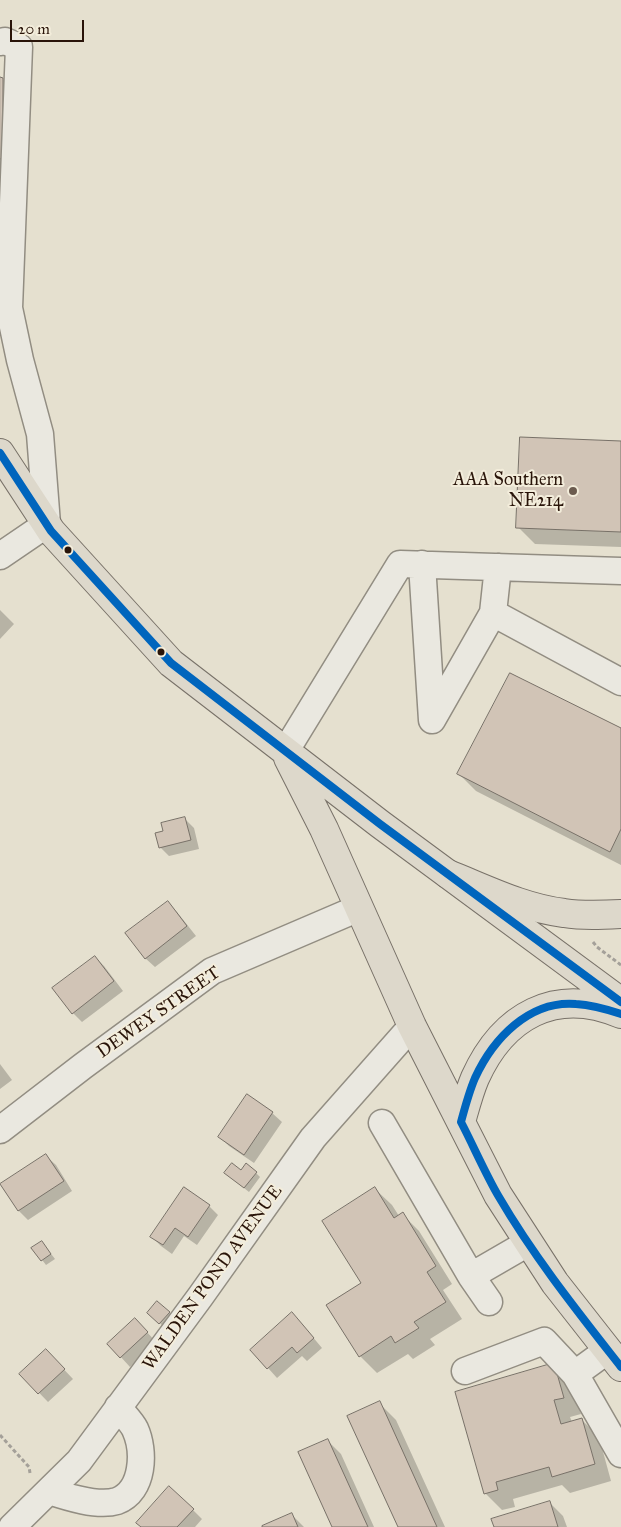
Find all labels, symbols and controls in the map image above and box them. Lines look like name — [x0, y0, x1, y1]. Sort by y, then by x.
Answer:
scale bar — [12, 10, 86, 42]
text: 20 m — [18, 20, 50, 38]
place label: AAA Southern NE214 — [453, 470, 563, 512]
marker: AAA Southern NE214 — [567, 485, 579, 497]
unlabelled marker — [63, 545, 73, 555]
unlabelled marker — [156, 647, 166, 657]
street label: DEWEY STREET — [93, 962, 225, 1064]
street label: WALDEN POND AVENUE — [139, 1181, 287, 1375]

